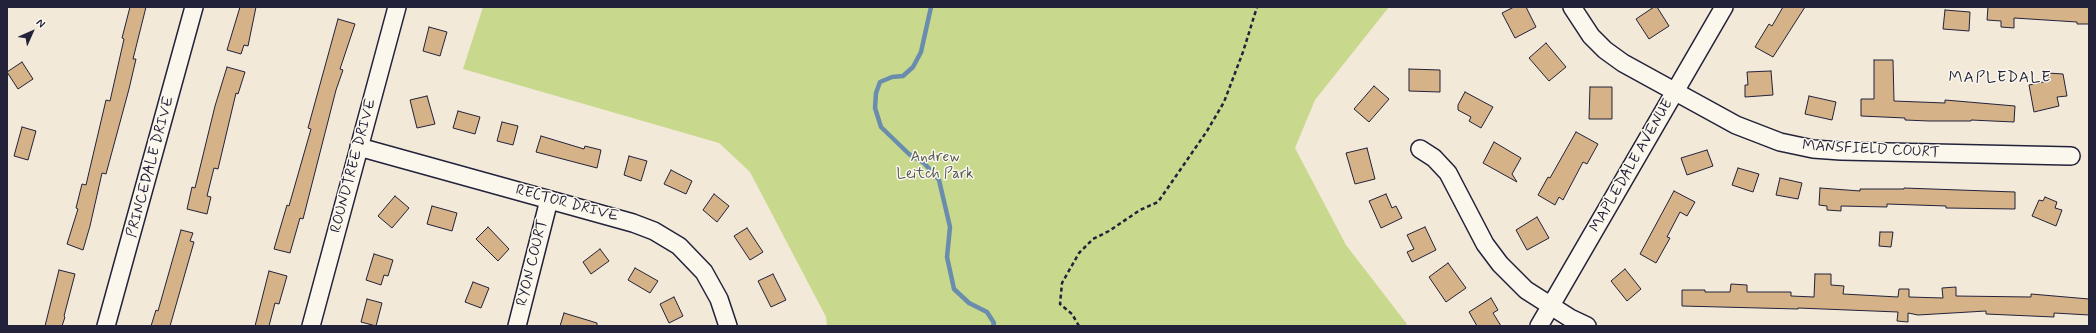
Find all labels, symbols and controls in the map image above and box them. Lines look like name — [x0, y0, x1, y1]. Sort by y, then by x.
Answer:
north arrow — [12, 12, 52, 52]
text: N — [33, 16, 48, 31]
district label: MAPLEDALE — [1949, 69, 2051, 89]
street label: PRINCEDALE DRIVE — [123, 94, 179, 240]
street label: MAPLEDALE AVENUE — [1587, 96, 1677, 236]
street label: ROUNDTREE DRIVE — [327, 97, 381, 235]
street label: MANSFIELD COURT — [1802, 137, 1940, 163]
park label: Andrew Leitch Park — [896, 149, 974, 184]
street label: RECTOR DRIVE — [513, 182, 621, 226]
street label: RYON COURT — [514, 218, 552, 308]

